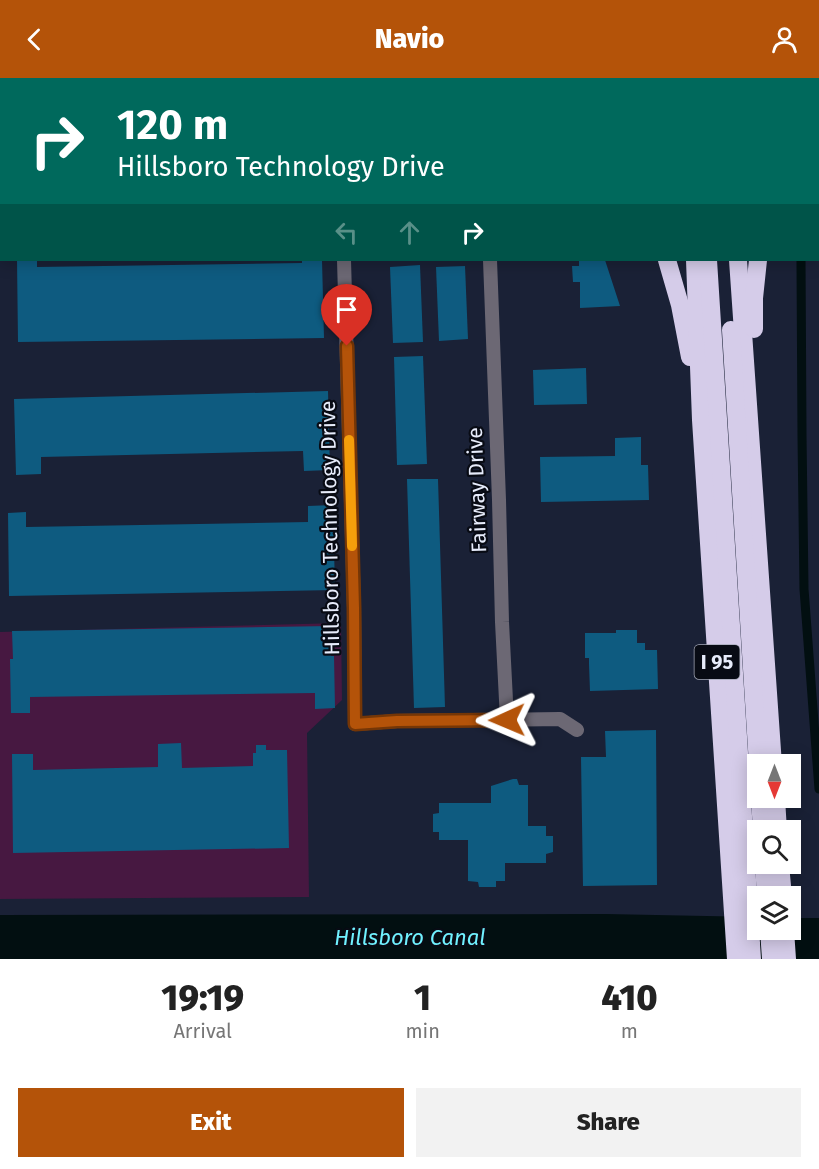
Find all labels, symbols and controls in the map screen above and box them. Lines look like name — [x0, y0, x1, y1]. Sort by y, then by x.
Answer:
icon: back — [18, 23, 51, 56]
text: Navio — [375, 23, 444, 55]
icon: person — [768, 23, 801, 56]
text: 120 m — [117, 100, 228, 150]
icon: right — [18, 102, 96, 180]
text: Hillsboro Technology Drive — [117, 151, 445, 183]
icon: left — [330, 216, 363, 249]
icon: ahead — [393, 216, 426, 249]
icon: right — [456, 216, 489, 249]
pin — [321, 284, 372, 346]
icon: arrive — [330, 293, 363, 326]
street label: Hillsboro Technology Drive — [315, 400, 345, 656]
street label: Fairway Drive — [462, 427, 492, 553]
road number: I 95 — [694, 645, 740, 679]
position arrow — [475, 688, 539, 752]
north arrow — [747, 754, 801, 808]
map controls — [747, 754, 801, 940]
button: search — [747, 820, 801, 874]
button: layers — [747, 886, 801, 940]
water label: Hillsboro Canal — [334, 924, 486, 951]
text: 19:19 — [161, 976, 244, 1020]
text: 1 — [414, 976, 431, 1020]
text: 410 — [601, 976, 658, 1020]
text: Arrival — [173, 1019, 232, 1043]
text: min — [405, 1019, 440, 1043]
text: m — [621, 1019, 638, 1043]
button: Exit — [18, 1088, 404, 1157]
button: Share — [416, 1088, 801, 1157]

